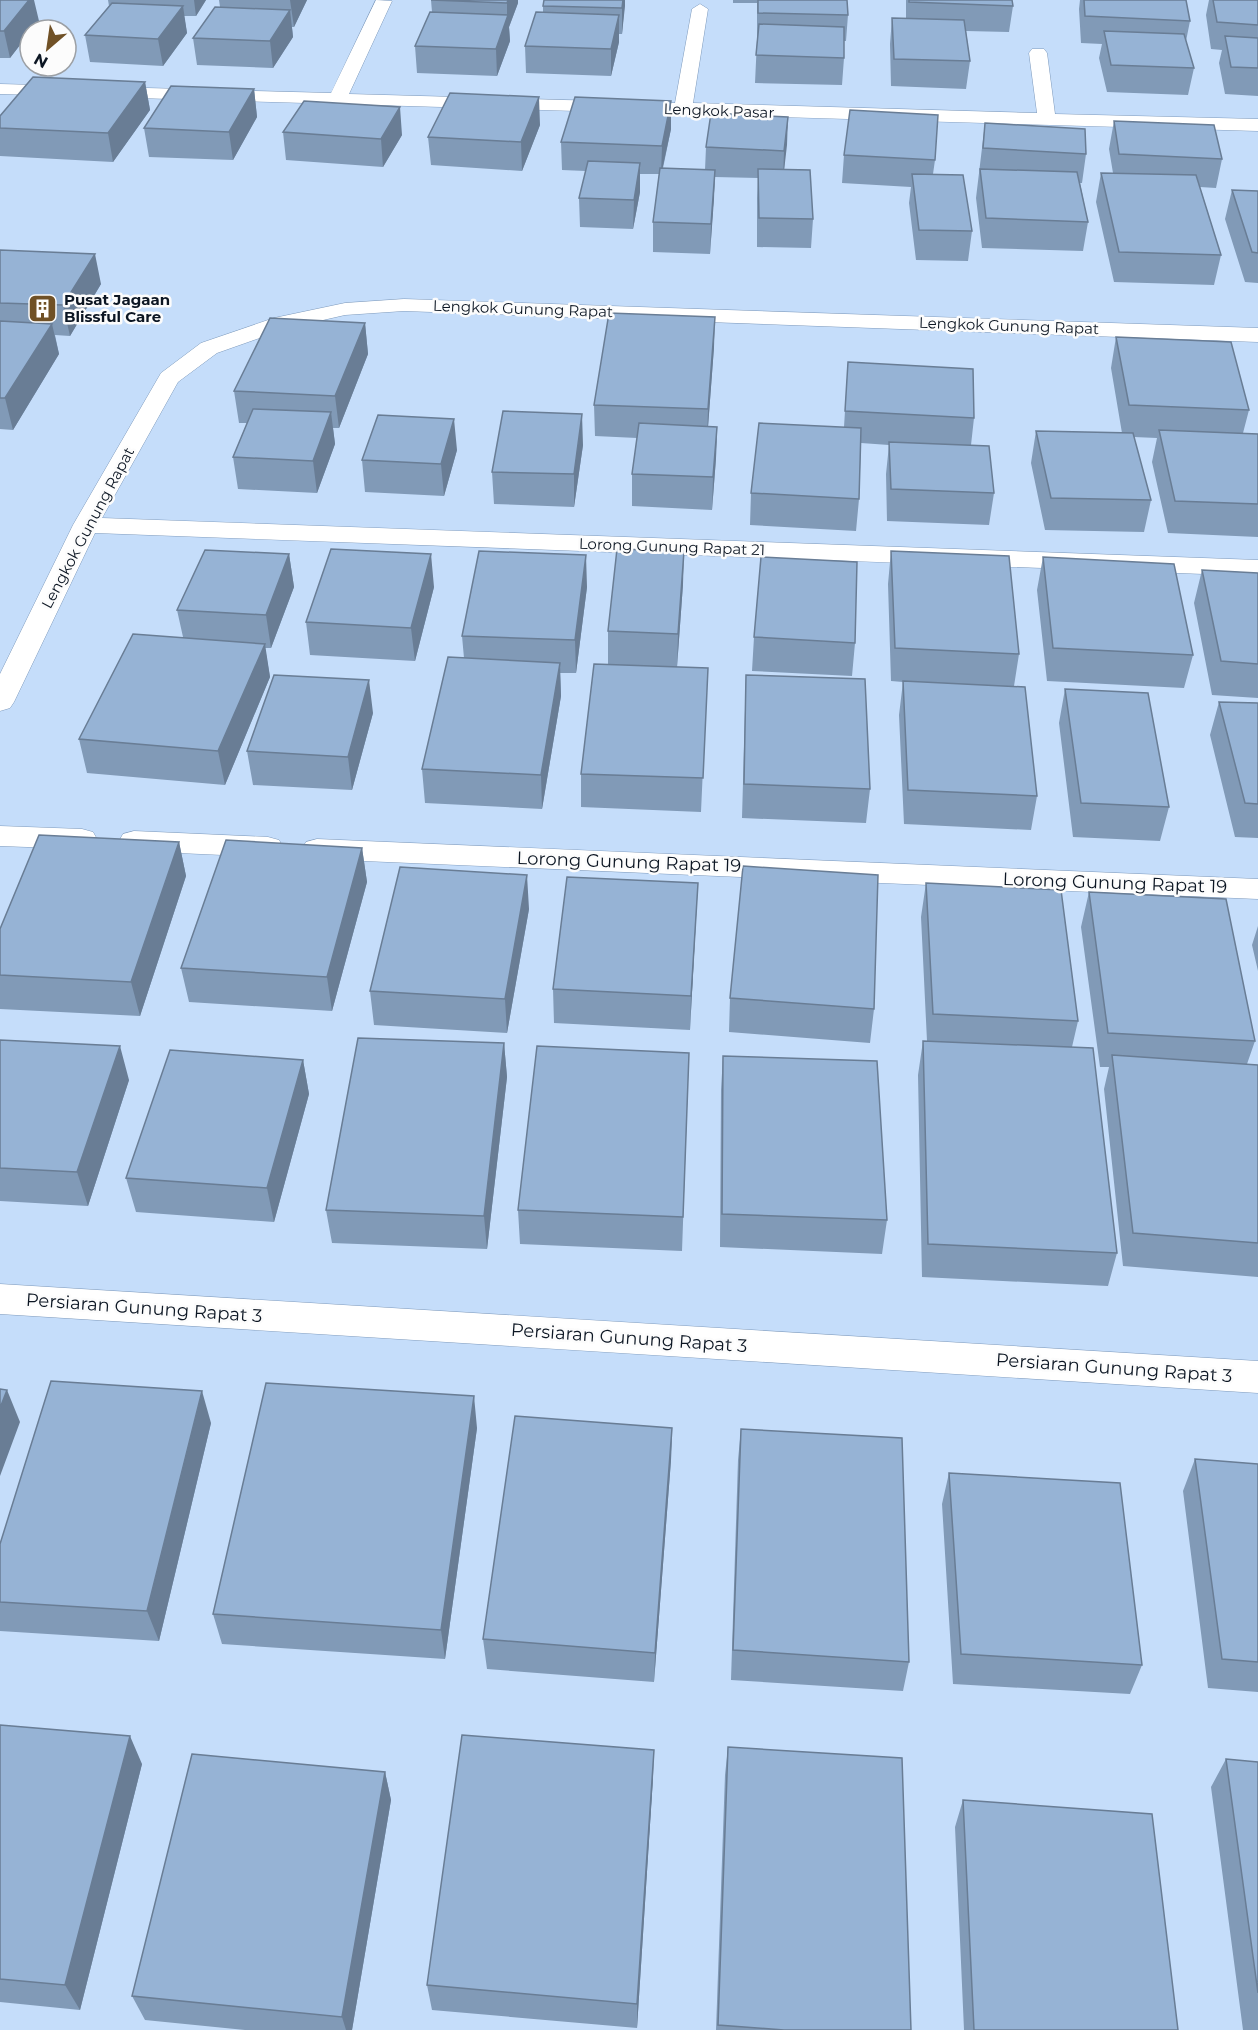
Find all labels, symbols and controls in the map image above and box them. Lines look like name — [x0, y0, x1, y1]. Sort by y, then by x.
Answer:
north arrow — [18, 18, 78, 78]
text: N — [31, 49, 51, 72]
street label: Lengkok Pasar — [663, 99, 775, 122]
place label: Pusat Jagaan Blissful Care — [64, 290, 170, 326]
building icon: Pusat Jagaan Blissful Care — [27, 293, 59, 325]
street label: Lengkok Gunung Rapat — [433, 296, 613, 321]
street label: Lengkok Gunung Rapat — [919, 313, 1099, 338]
street label: Lengkok Gunung Rapat — [37, 444, 138, 612]
street label: Lorong Gunung Rapat 21 — [579, 534, 766, 559]
street label: Lorong Gunung Rapat 19 — [516, 847, 742, 877]
street label: Lorong Gunung Rapat 19 — [1002, 868, 1228, 898]
street label: Persiaran Gunung Rapat 3 — [25, 1289, 263, 1327]
street label: Persiaran Gunung Rapat 3 — [510, 1319, 748, 1357]
street label: Persiaran Gunung Rapat 3 — [995, 1349, 1233, 1387]

